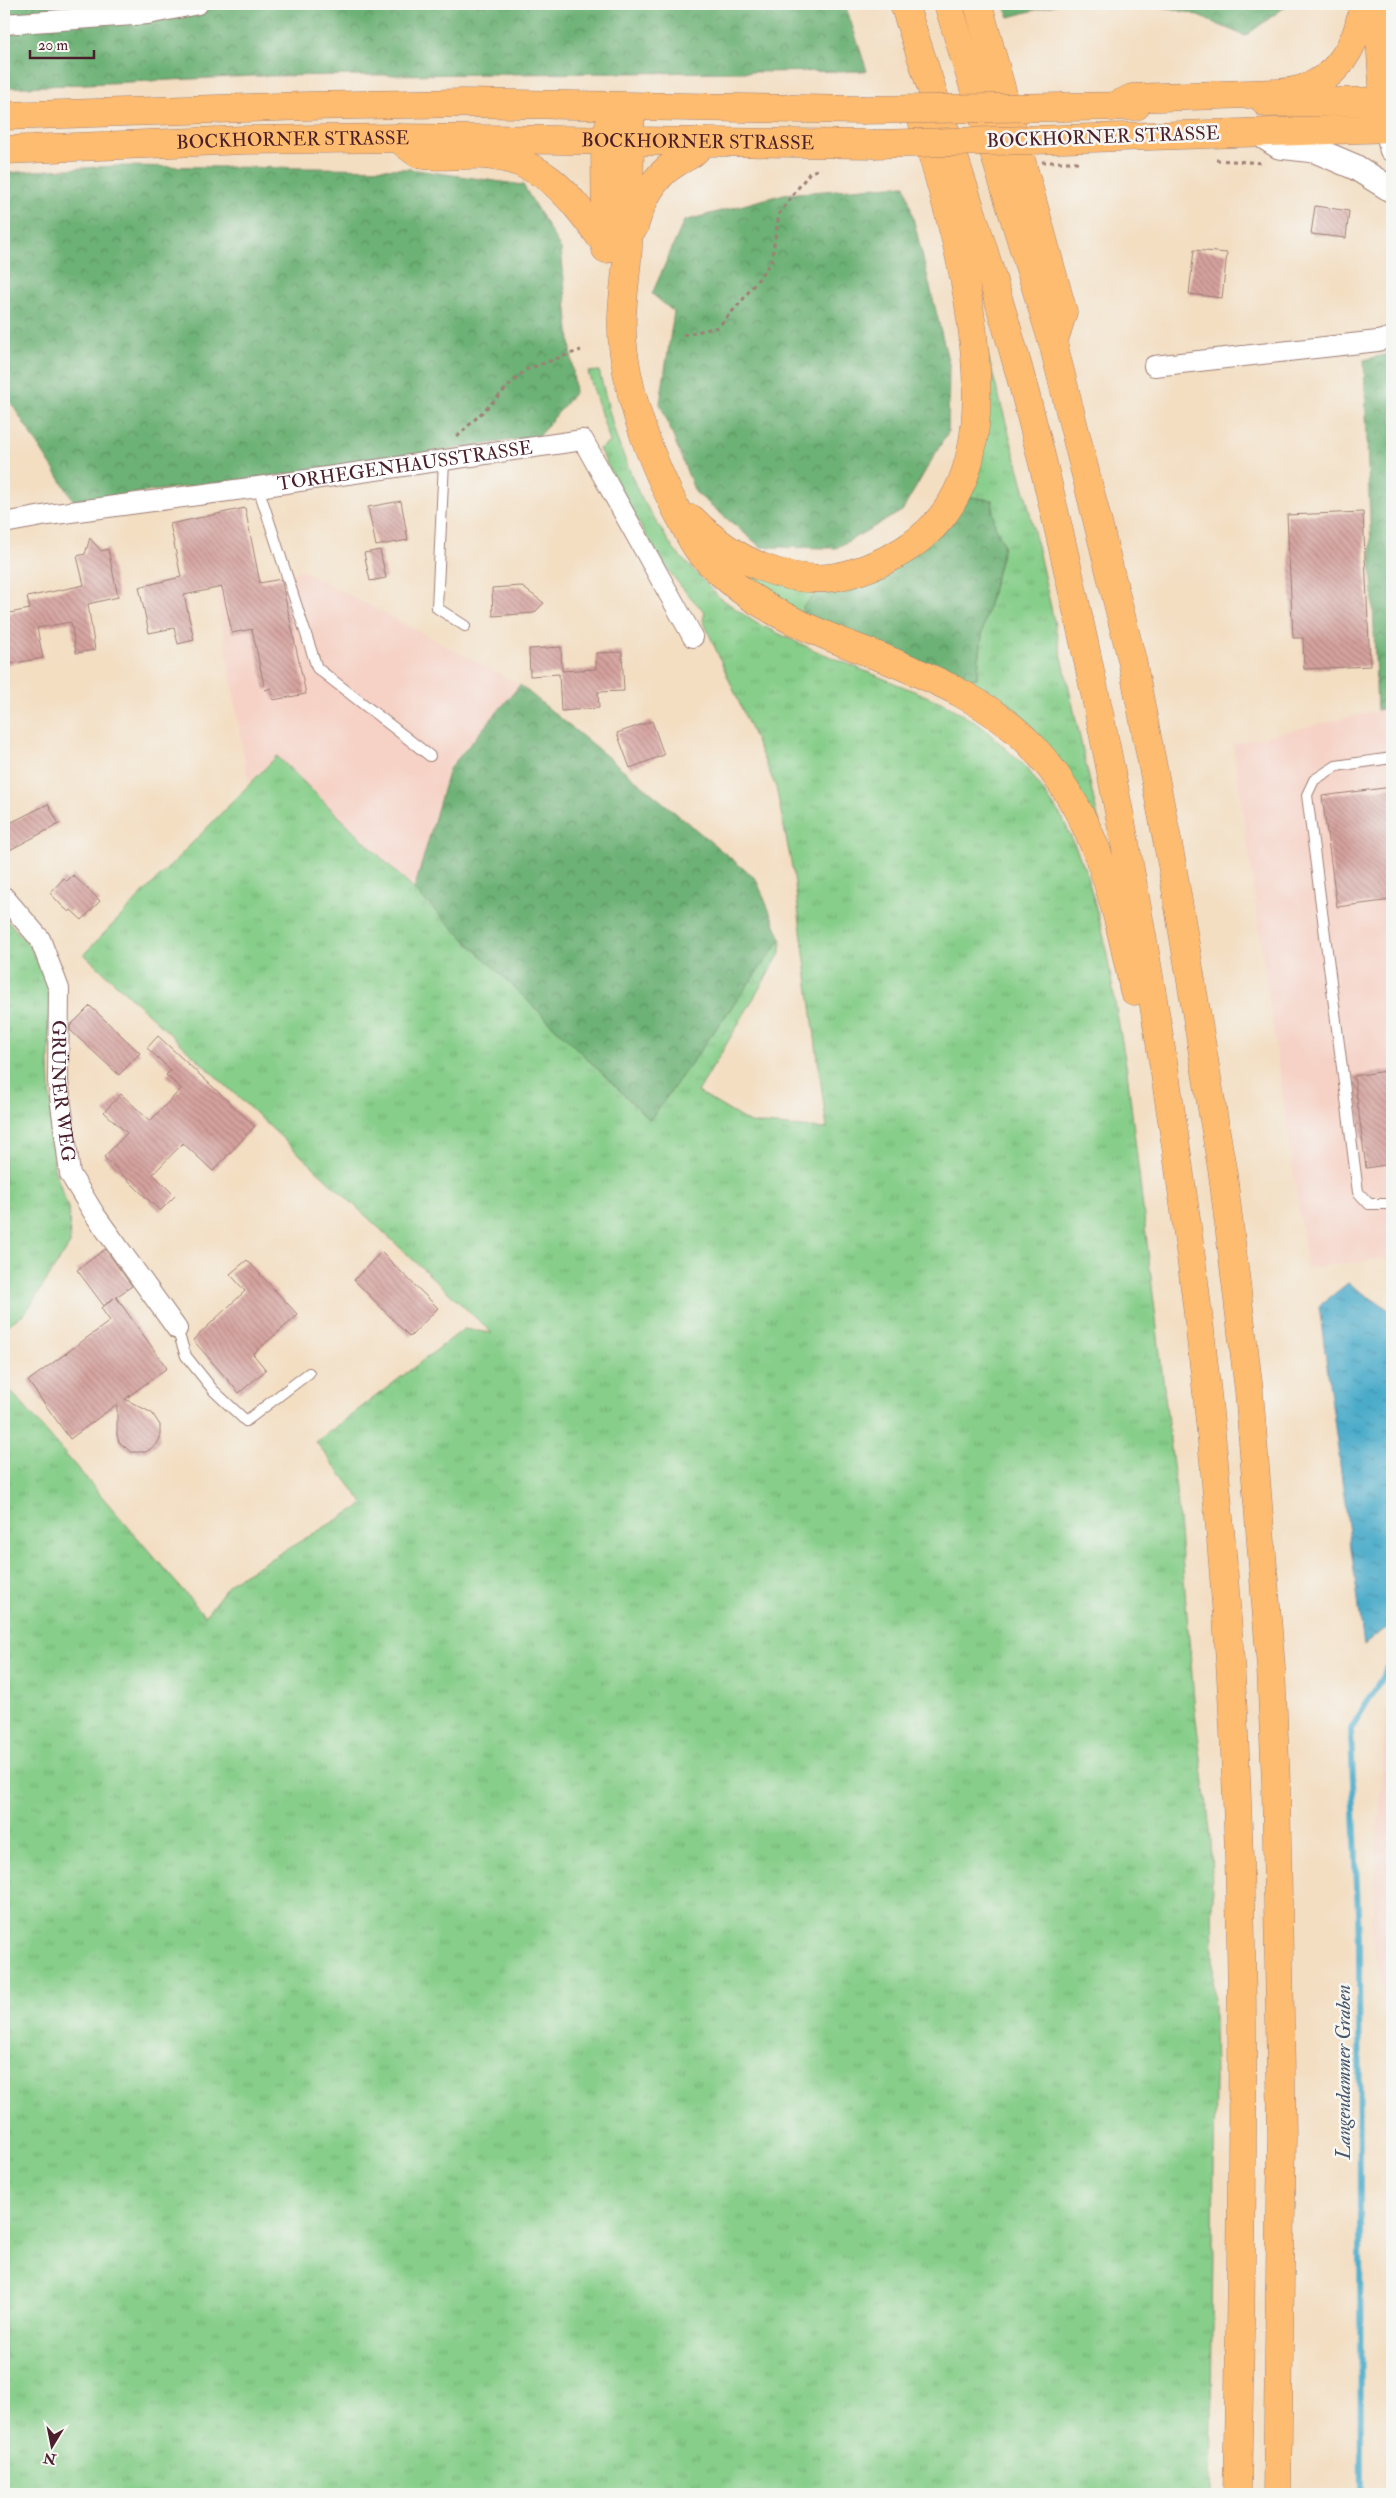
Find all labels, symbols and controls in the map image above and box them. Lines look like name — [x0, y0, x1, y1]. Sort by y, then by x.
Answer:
scale bar — [30, 28, 94, 60]
text: 20 m — [38, 36, 68, 55]
street label: BOCKHORNER STRASSE — [986, 121, 1220, 153]
street label: BOCKHORNER STRASSE — [176, 126, 410, 155]
street label: BOCKHORNER STRASSE — [581, 128, 815, 155]
street label: TORHEGENHAUSSTRASSE — [276, 435, 535, 496]
street label: GRÜNER WEG — [46, 1020, 80, 1163]
water label: Langendammer Graben — [1331, 1985, 1356, 2160]
north arrow — [28, 2420, 78, 2470]
text: N — [42, 2449, 58, 2468]

